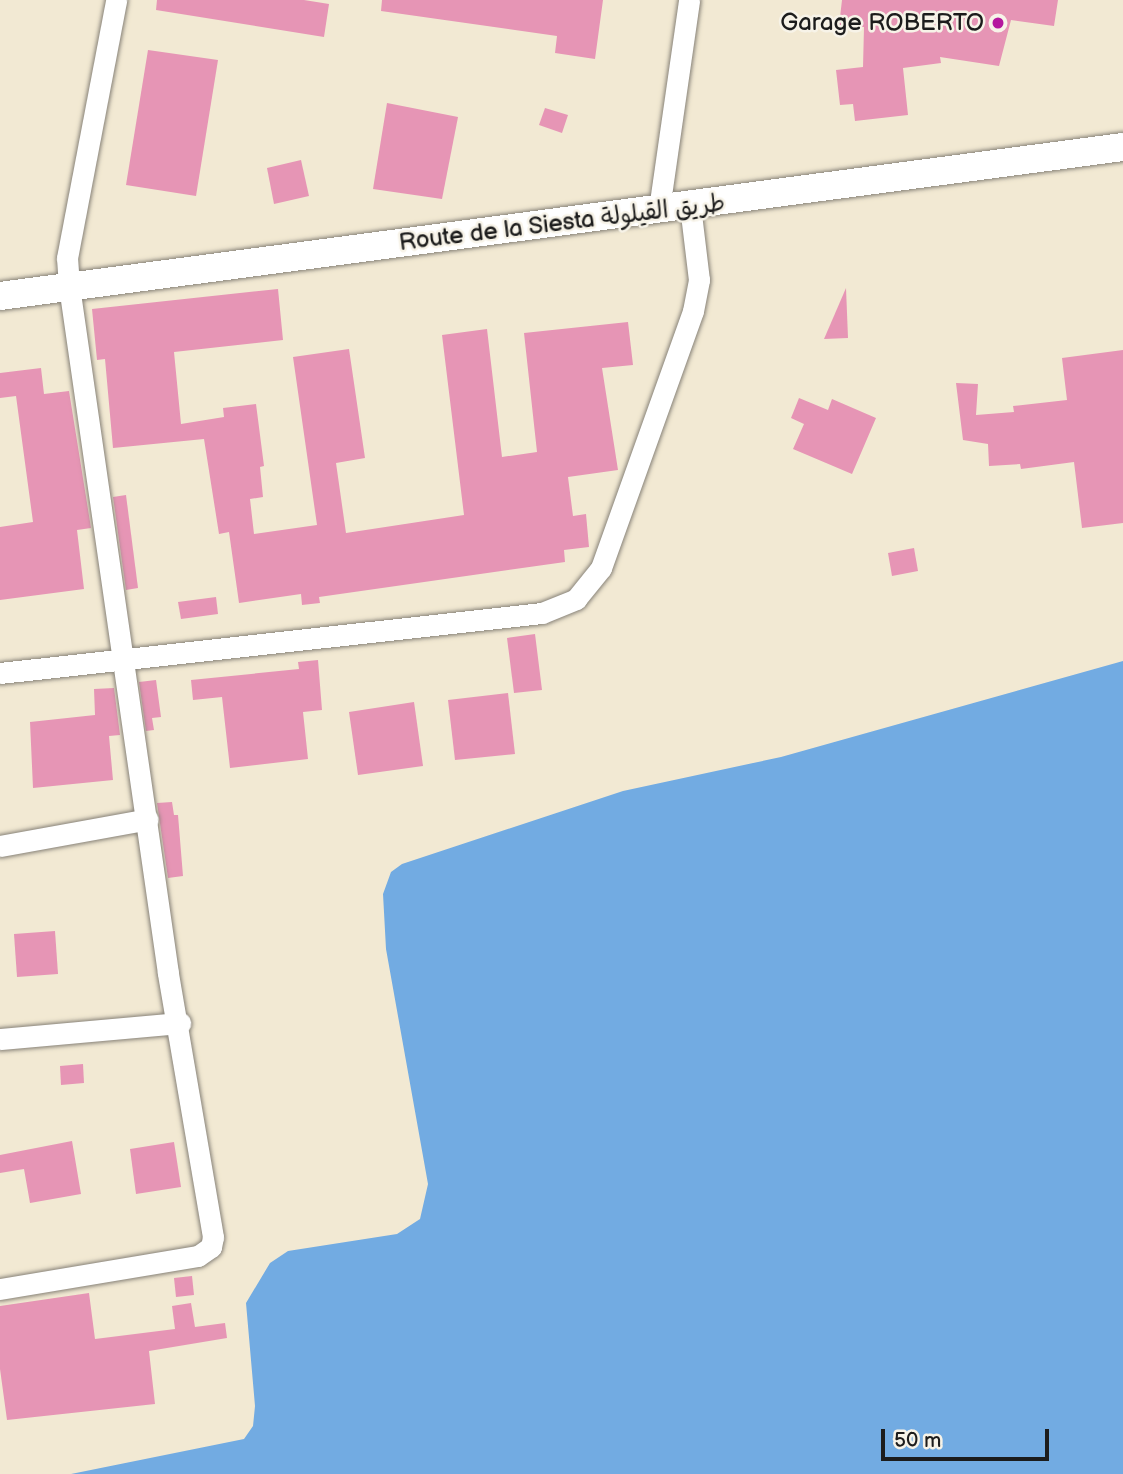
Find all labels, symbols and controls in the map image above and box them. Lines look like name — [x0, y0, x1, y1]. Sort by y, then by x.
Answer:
place label: Garage ROBERTO — [780, 9, 984, 37]
marker: Garage ROBERTO — [990, 15, 1006, 31]
street label: Route de la Siesta طريق القيلولة — [397, 189, 727, 257]
scale bar — [885, 1414, 1053, 1458]
text: 50 m — [894, 1428, 941, 1453]

